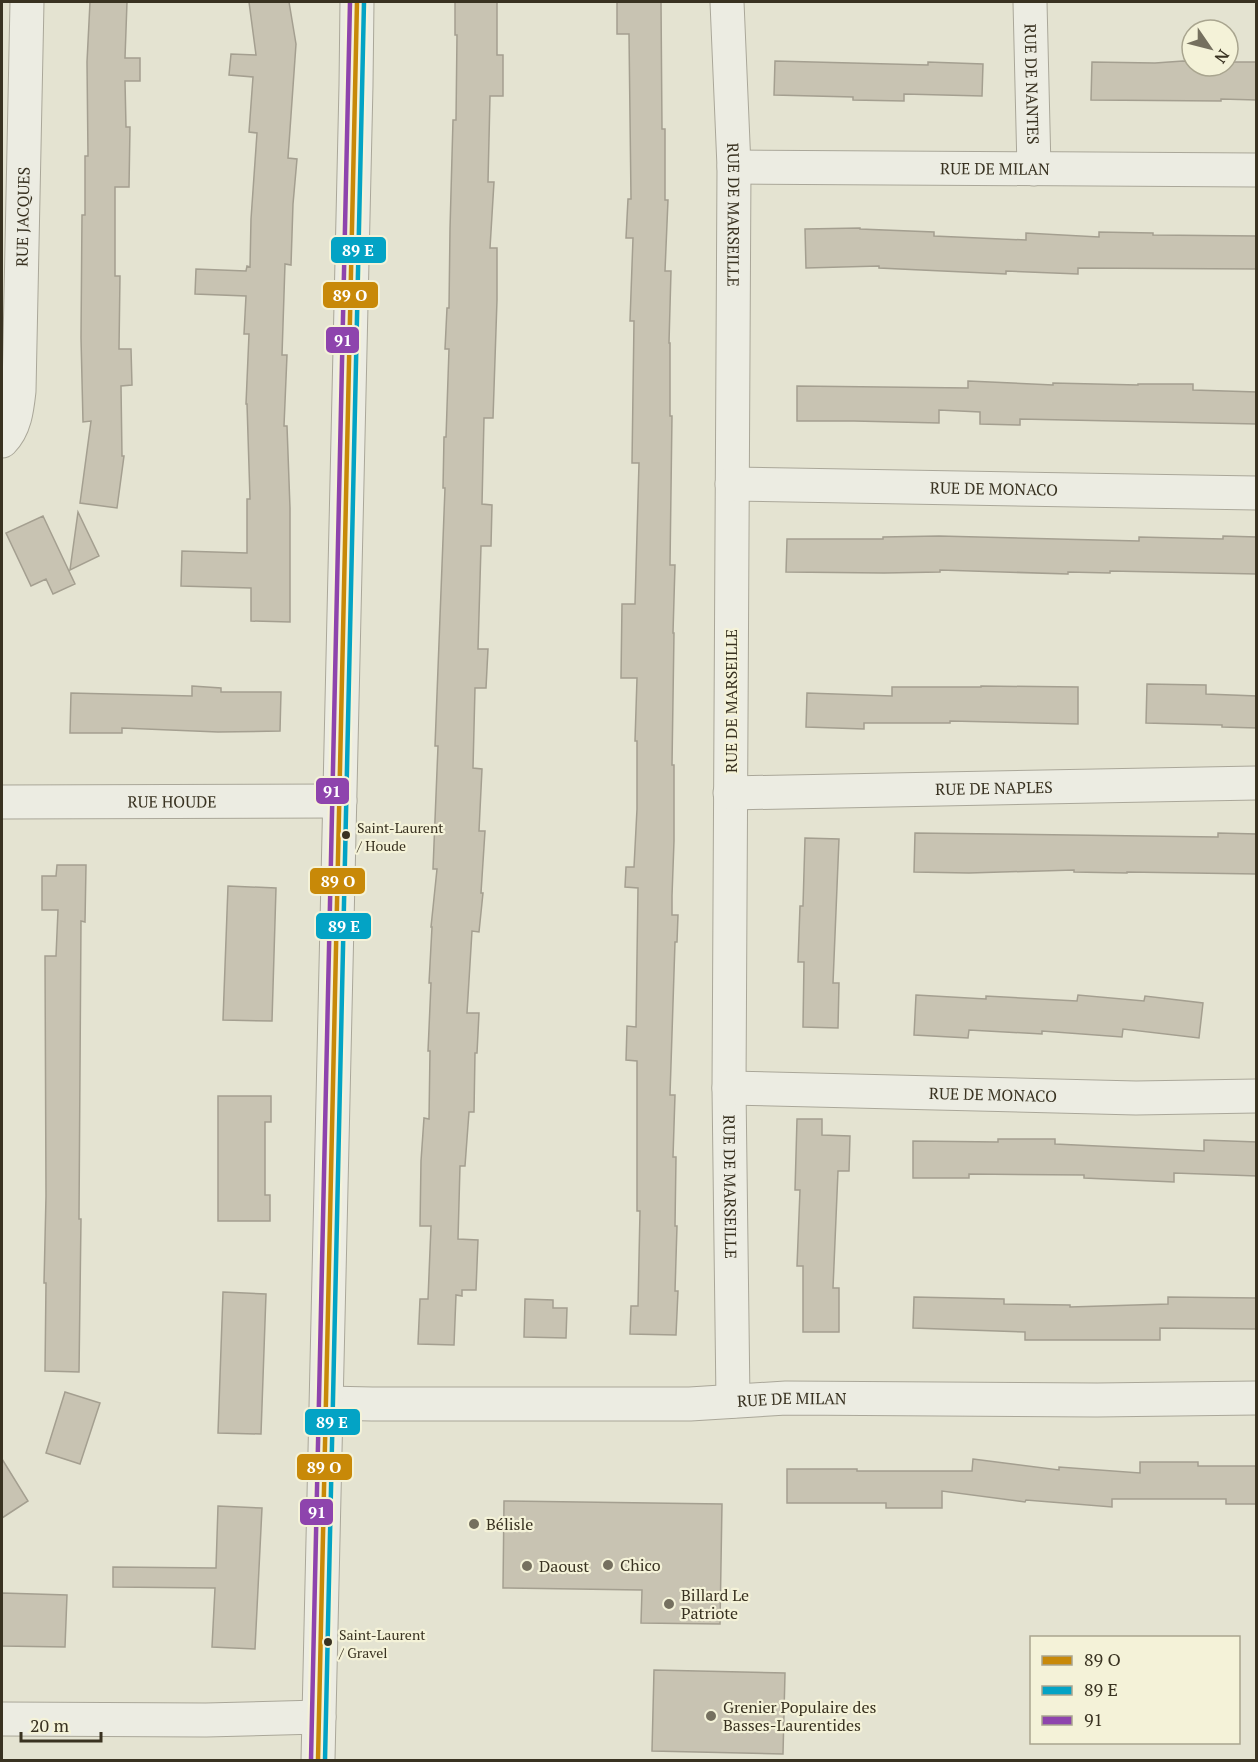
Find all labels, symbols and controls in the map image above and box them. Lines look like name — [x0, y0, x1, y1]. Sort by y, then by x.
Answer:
north arrow — [1180, 18, 1240, 78]
street label: RUE DE NANTES — [1020, 23, 1044, 145]
text: N — [1210, 45, 1235, 68]
street label: RUE DE MARSEILLE — [722, 142, 745, 287]
street label: RUE DE MILAN — [940, 157, 1050, 180]
street label: RUE JACQUES — [11, 167, 35, 267]
line badge: 89 E — [330, 236, 387, 264]
text: 89 E — [342, 239, 374, 261]
line badge: 89 O — [322, 281, 379, 309]
text: 89 O — [333, 284, 367, 306]
line badge: 91 — [325, 326, 360, 354]
text: 91 — [334, 329, 352, 351]
street label: RUE DE MONACO — [930, 476, 1058, 501]
street label: RUE DE MARSEILLE — [720, 629, 742, 773]
street label: RUE DE NAPLES — [935, 776, 1053, 800]
line badge: 91 — [315, 777, 350, 805]
text: 91 — [323, 780, 341, 802]
street label: RUE HOUDE — [127, 790, 217, 813]
place label: Saint-Laurent / Houde — [356, 818, 444, 855]
marker: Saint-Laurent / Houde — [340, 829, 352, 841]
line badge: 89 O — [309, 867, 366, 895]
text: 89 O — [321, 870, 355, 892]
line badge: 89 E — [315, 912, 372, 940]
text: 89 E — [328, 915, 360, 937]
street label: RUE DE MONACO — [929, 1082, 1057, 1107]
street label: RUE DE MARSEILLE — [718, 1115, 742, 1259]
street label: RUE DE MILAN — [736, 1387, 847, 1412]
line badge: 89 E — [304, 1408, 361, 1436]
text: 89 E — [316, 1411, 348, 1433]
line badge: 89 O — [296, 1453, 353, 1481]
text: 89 O — [307, 1456, 341, 1478]
line badge: 91 — [299, 1498, 334, 1526]
text: 91 — [308, 1501, 326, 1523]
place label: Bélisle — [486, 1513, 533, 1535]
marker: Bélisle — [467, 1517, 481, 1531]
place label: Chico — [620, 1554, 661, 1576]
place label: Daoust — [539, 1555, 589, 1577]
marker: Chico — [601, 1558, 615, 1572]
marker: Daoust — [520, 1559, 534, 1573]
place label: Billard Le Patriote — [681, 1584, 749, 1624]
marker: Billard Le Patriote — [662, 1597, 676, 1611]
place label: Saint-Laurent / Gravel — [338, 1625, 426, 1662]
marker: Saint-Laurent / Gravel — [322, 1636, 334, 1648]
legend — [1030, 1636, 1240, 1744]
text: 89 O — [1084, 1647, 1121, 1671]
text: 89 E — [1084, 1677, 1118, 1701]
place label: Grenier Populaire des Basses-Laurentides — [723, 1696, 876, 1736]
scale bar — [21, 1705, 100, 1743]
text: 91 — [1084, 1707, 1103, 1731]
marker: Grenier Populaire des Basses-Laurentides — [704, 1709, 718, 1723]
text: 20 m — [30, 1713, 70, 1737]

